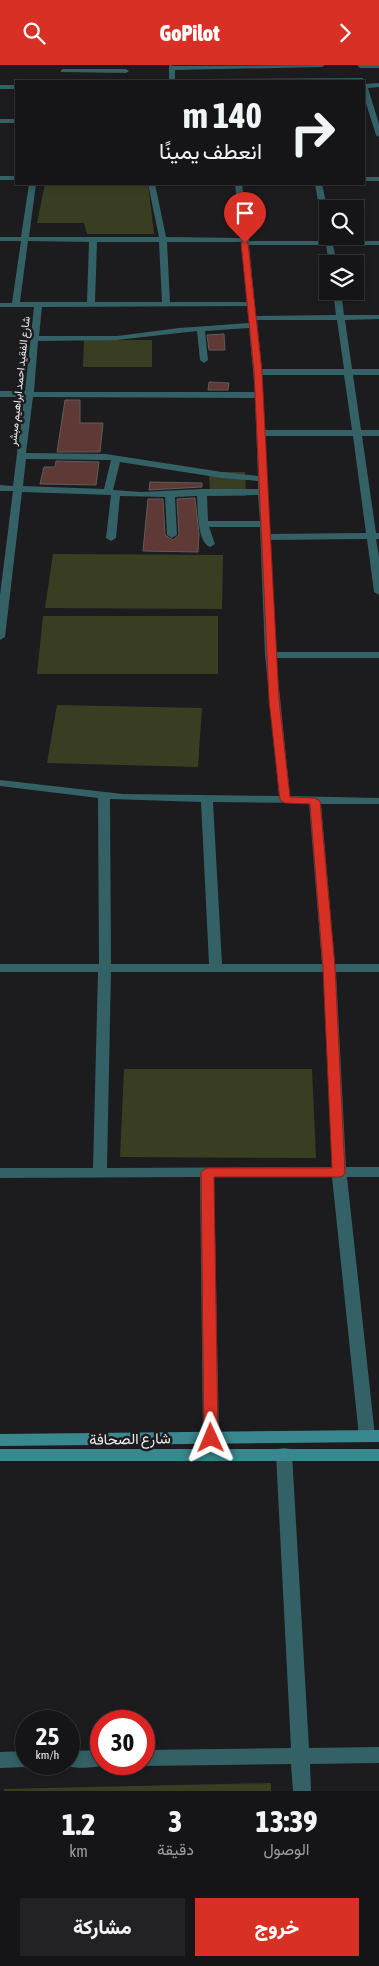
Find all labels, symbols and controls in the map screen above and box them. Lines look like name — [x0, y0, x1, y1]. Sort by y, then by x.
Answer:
icon: search — [20, 19, 48, 47]
icon: forward — [331, 19, 359, 47]
text: GoPilot — [159, 20, 220, 46]
text: 140 m — [183, 95, 262, 135]
icon: right — [280, 100, 345, 165]
text: انعطف يمينًا — [159, 138, 262, 164]
pin — [224, 192, 266, 243]
icon: arrive — [231, 199, 259, 227]
map controls — [319, 200, 364, 300]
button: search — [319, 200, 364, 245]
button: layers — [319, 255, 364, 300]
street label: شارع الفقيد احمد ابراهيم مبشر — [6, 315, 34, 448]
position arrow — [184, 1411, 236, 1463]
street label: شارع الصحافة — [89, 1429, 171, 1451]
speed limit sign: 30 — [90, 1710, 155, 1775]
text: 25 — [36, 1722, 59, 1750]
text: km/h — [36, 1748, 59, 1762]
text: 3 — [168, 1804, 182, 1838]
text: 13:39 — [256, 1804, 317, 1838]
text: 1.2 — [62, 1807, 95, 1841]
text: دقيقة — [157, 1840, 194, 1858]
text: الوصول — [263, 1840, 310, 1858]
text: km — [69, 1842, 88, 1860]
button: مشاركة — [20, 1898, 185, 1956]
button: خروج — [195, 1898, 359, 1956]

